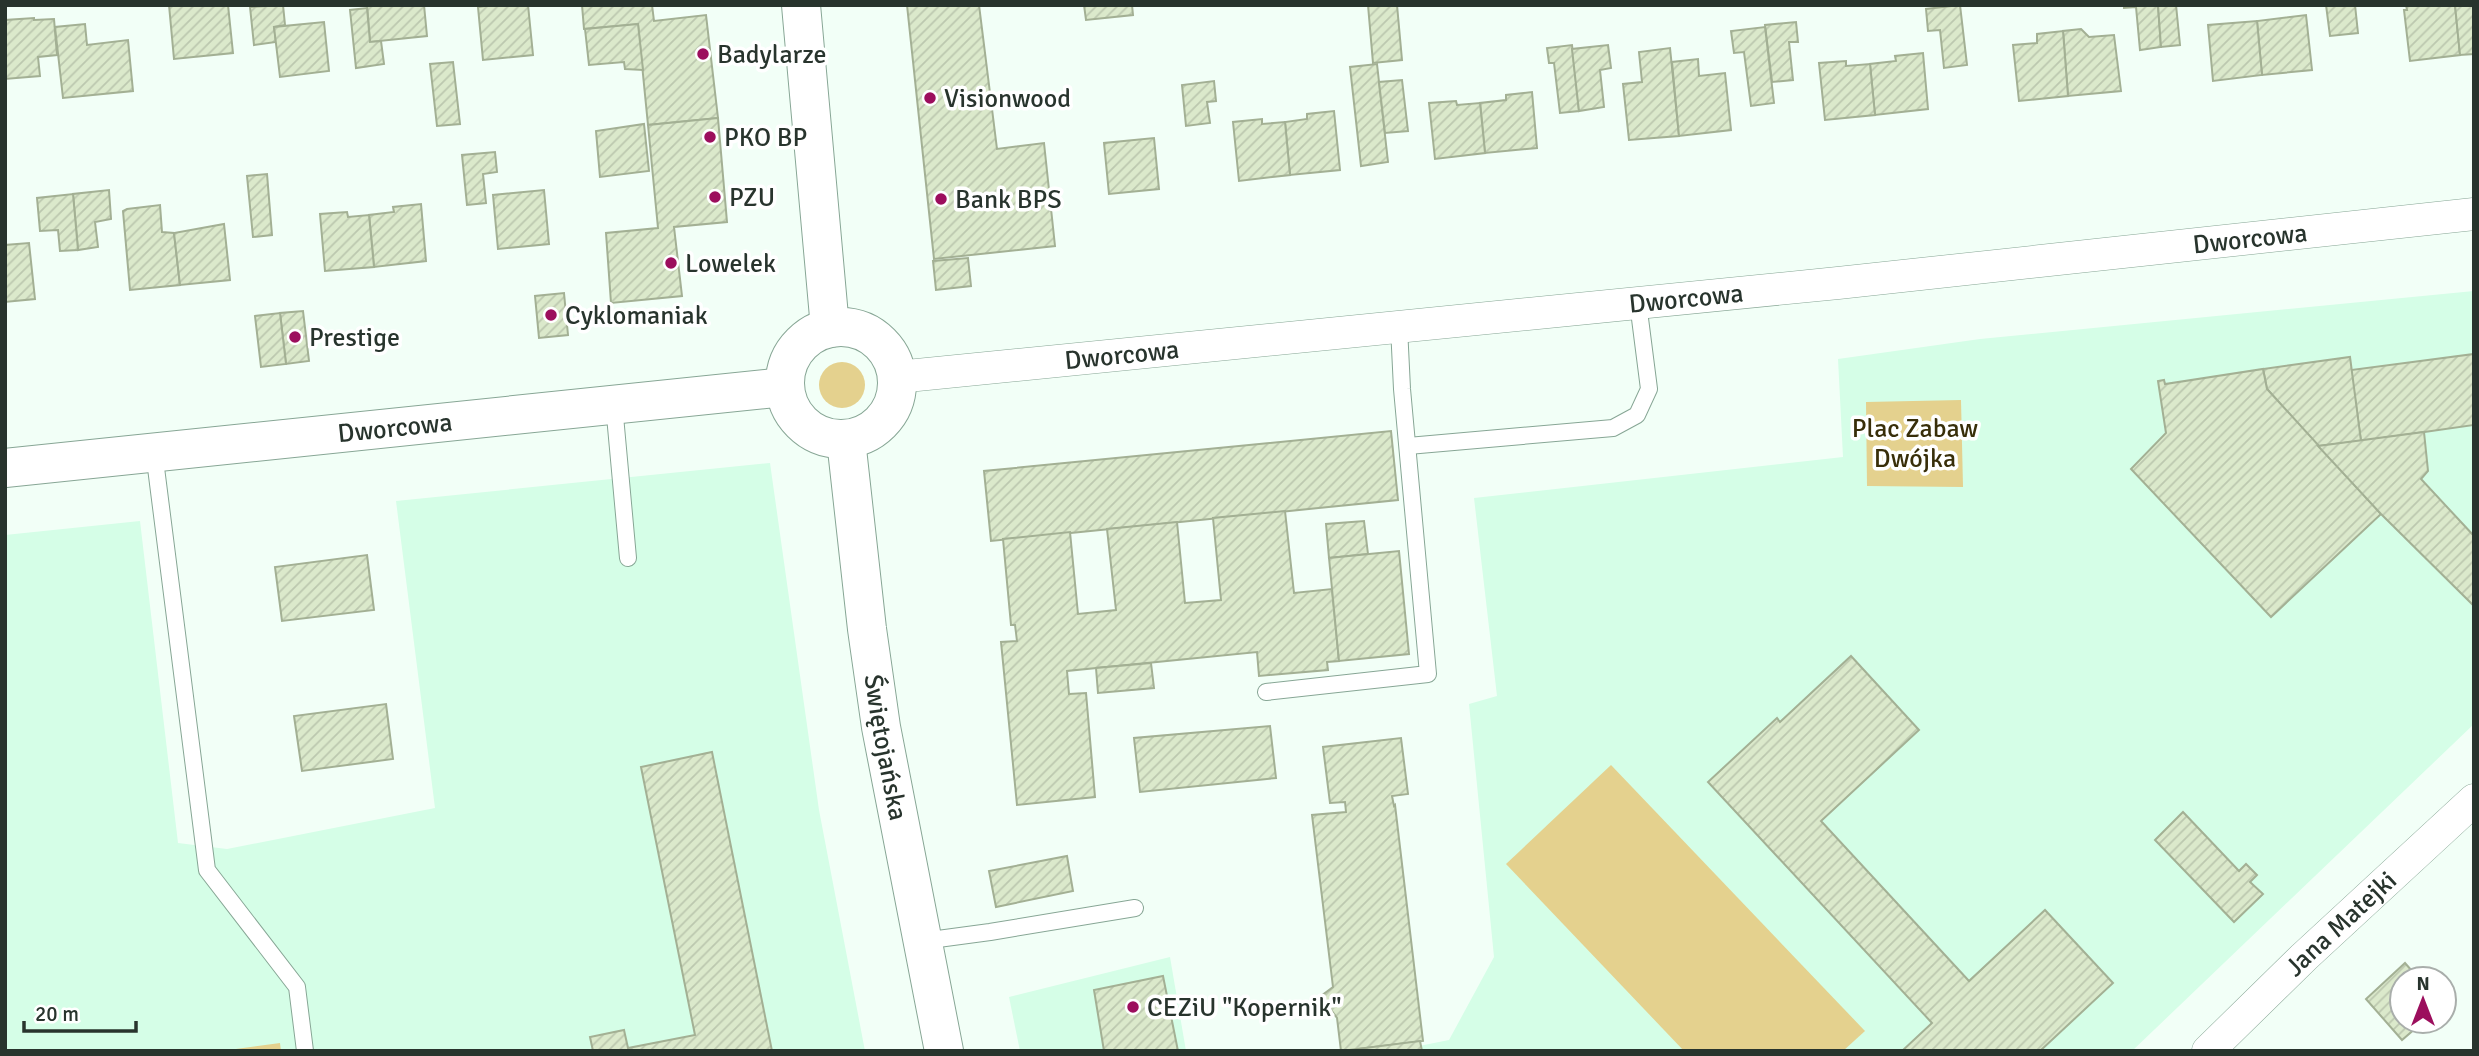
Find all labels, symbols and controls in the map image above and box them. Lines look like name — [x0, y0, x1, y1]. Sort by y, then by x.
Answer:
place label: Badylarze — [717, 39, 827, 71]
marker: Badylarze — [695, 46, 711, 62]
place label: Visionwood — [944, 83, 1071, 115]
marker: Visionwood — [922, 90, 938, 106]
place label: PKO BP — [724, 122, 807, 154]
marker: PKO BP — [702, 129, 718, 145]
place label: PZU — [729, 182, 775, 214]
place label: Bank BPS — [955, 184, 1062, 216]
marker: PZU — [707, 189, 723, 205]
marker: Bank BPS — [933, 191, 949, 207]
street label: Dworcowa — [2191, 217, 2309, 261]
place label: Lowelek — [685, 248, 776, 280]
marker: Lowelek — [663, 255, 679, 271]
street label: Dworcowa — [1627, 278, 1745, 321]
place label: Cyklomaniak — [565, 300, 708, 332]
marker: Cyklomaniak — [543, 307, 559, 323]
place label: Prestige — [309, 322, 400, 354]
marker: Prestige — [287, 329, 303, 345]
street label: Dworcowa — [1063, 334, 1181, 377]
street label: Dworcowa — [336, 407, 454, 450]
park label: Plac Zabaw Dwójka — [1852, 413, 1978, 475]
street label: Świętojańska — [857, 672, 914, 823]
street label: Jana Matejki — [2279, 865, 2404, 983]
north arrow — [2388, 965, 2458, 1035]
text: N — [2416, 972, 2430, 996]
scale bar — [24, 990, 136, 1034]
place label: CEZiU "Kopernik" — [1147, 992, 1341, 1024]
marker: CEZiU "Kopernik" — [1125, 999, 1141, 1015]
text: 20 m — [35, 1001, 79, 1027]

